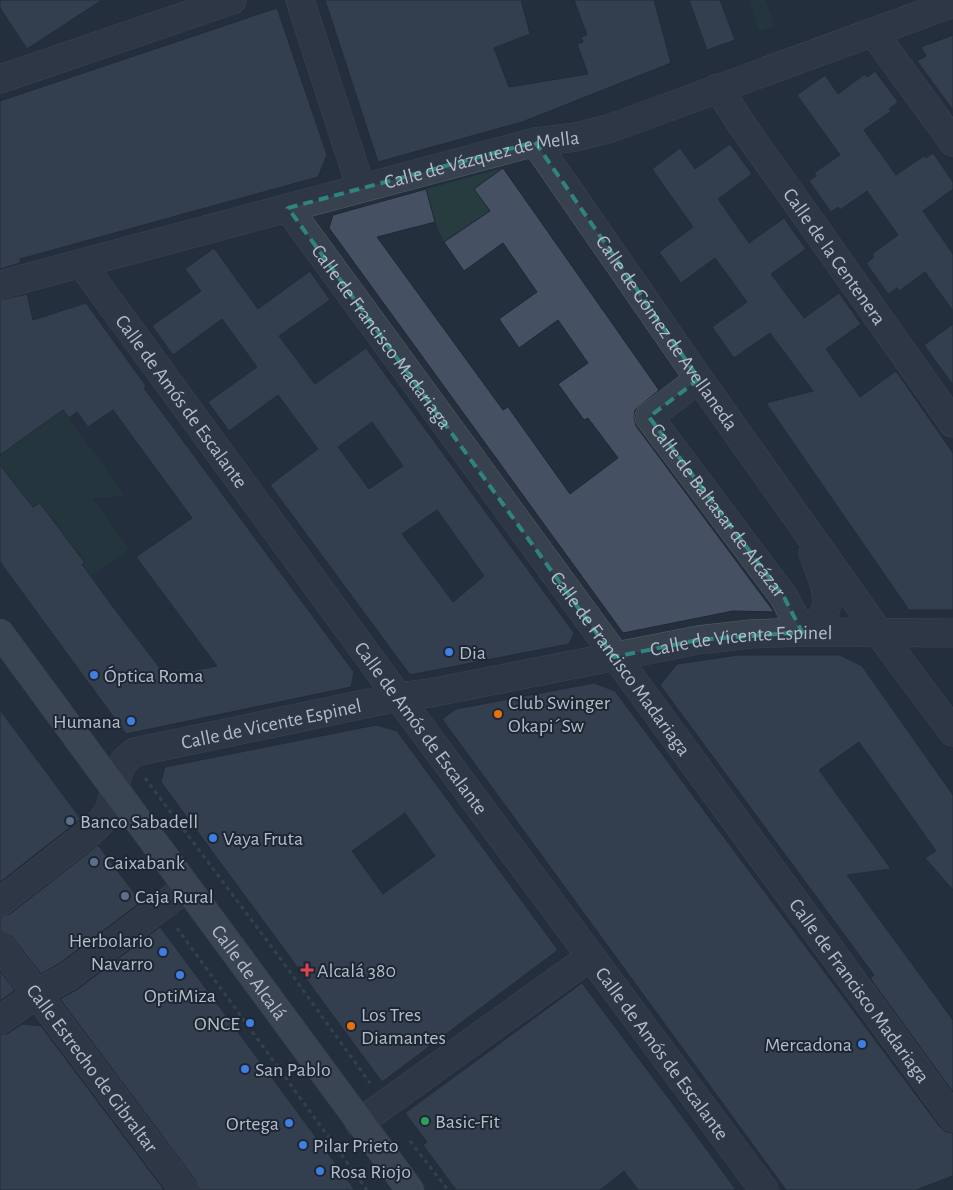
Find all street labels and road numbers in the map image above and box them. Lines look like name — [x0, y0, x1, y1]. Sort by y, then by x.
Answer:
street label: Calle de Vázquez de Mella — [382, 128, 580, 193]
street label: Calle de la Centenera — [779, 185, 889, 329]
street label: Calle de Gómez de Avellaneda — [592, 232, 741, 434]
street label: Calle de Francisco Madariaga — [307, 241, 455, 433]
street label: Calle de Amós de Escalante — [111, 311, 251, 492]
street label: Calle de Baltasar de Alcázar — [646, 420, 790, 602]
street label: Calle de Francisco Madariaga — [546, 568, 694, 760]
street label: Calle de Vicente Espinel — [648, 623, 832, 660]
street label: Calle de Amós de Escalante — [350, 638, 491, 818]
street label: Calle de Vicente Espinel — [179, 696, 363, 753]
street label: Calle de Francisco Madariaga — [785, 895, 933, 1087]
street label: Calle de Alcalá — [207, 921, 290, 1024]
street label: Calle de Amós de Escalante — [591, 964, 732, 1144]
street label: Calle Estrecho de Gibraltar — [22, 981, 161, 1157]

